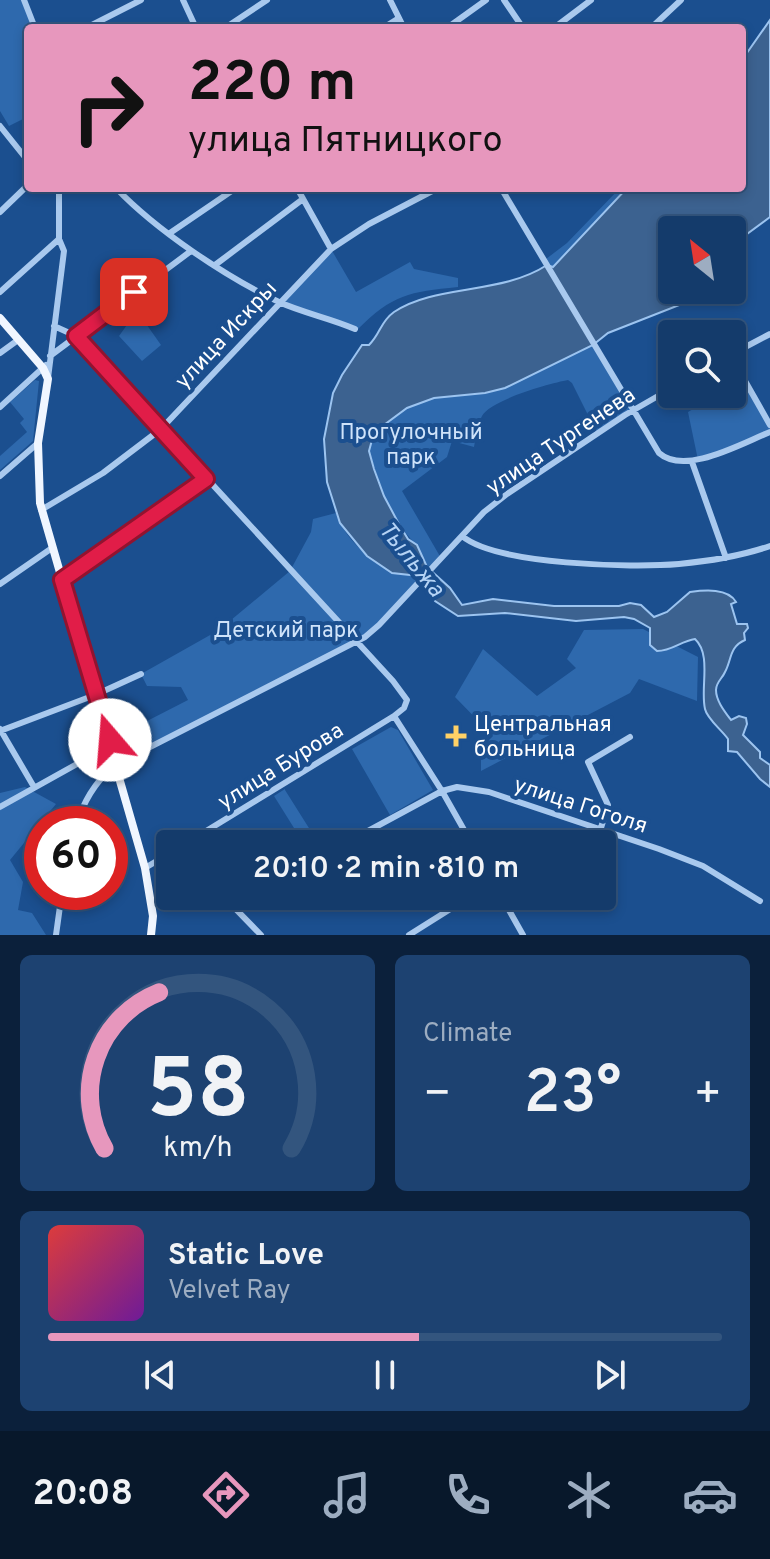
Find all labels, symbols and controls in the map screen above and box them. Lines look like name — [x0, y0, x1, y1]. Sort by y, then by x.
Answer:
text: 220 m — [188, 50, 356, 120]
icon: right — [56, 56, 160, 160]
text: улица Пятницкого — [188, 119, 503, 165]
north arrow — [658, 216, 746, 304]
map controls — [658, 216, 746, 408]
pin — [100, 258, 168, 326]
icon: arrive — [112, 270, 156, 314]
street label: улица Искры — [170, 276, 284, 395]
button: search — [658, 320, 746, 408]
street label: улица Тургенева — [482, 382, 641, 502]
park label: Прогулочный парк — [339, 420, 483, 472]
water label: Тыльжа — [371, 516, 450, 605]
park label: Детский парк — [213, 618, 359, 645]
position arrow — [68, 698, 152, 782]
place label: Центральная больница — [474, 712, 612, 764]
street label: улица Бурова — [214, 718, 349, 816]
marker: Центральная больница — [445, 725, 467, 747]
street label: улица Гоголя — [510, 772, 650, 841]
speed limit sign: 60 — [24, 806, 128, 910]
text: 20:10 · 2 min · 810 m — [253, 851, 519, 888]
text: Climate — [423, 1018, 512, 1051]
text: 58 — [146, 1042, 249, 1147]
text: 23° — [524, 1058, 621, 1134]
text: − — [423, 1068, 451, 1124]
text: + — [694, 1068, 722, 1124]
text: km/h — [163, 1131, 232, 1167]
text: Static Love — [168, 1238, 324, 1275]
text: Velvet Ray — [168, 1275, 291, 1308]
icon: previous — [138, 1353, 182, 1397]
icon: pause — [363, 1353, 407, 1397]
icon: next — [588, 1353, 632, 1397]
icon: directions — [198, 1467, 254, 1523]
icon: music — [319, 1467, 375, 1523]
icon: phone — [440, 1467, 496, 1523]
icon: climate — [561, 1467, 617, 1523]
icon: car — [682, 1467, 738, 1523]
text: 20:08 — [32, 1472, 133, 1518]

